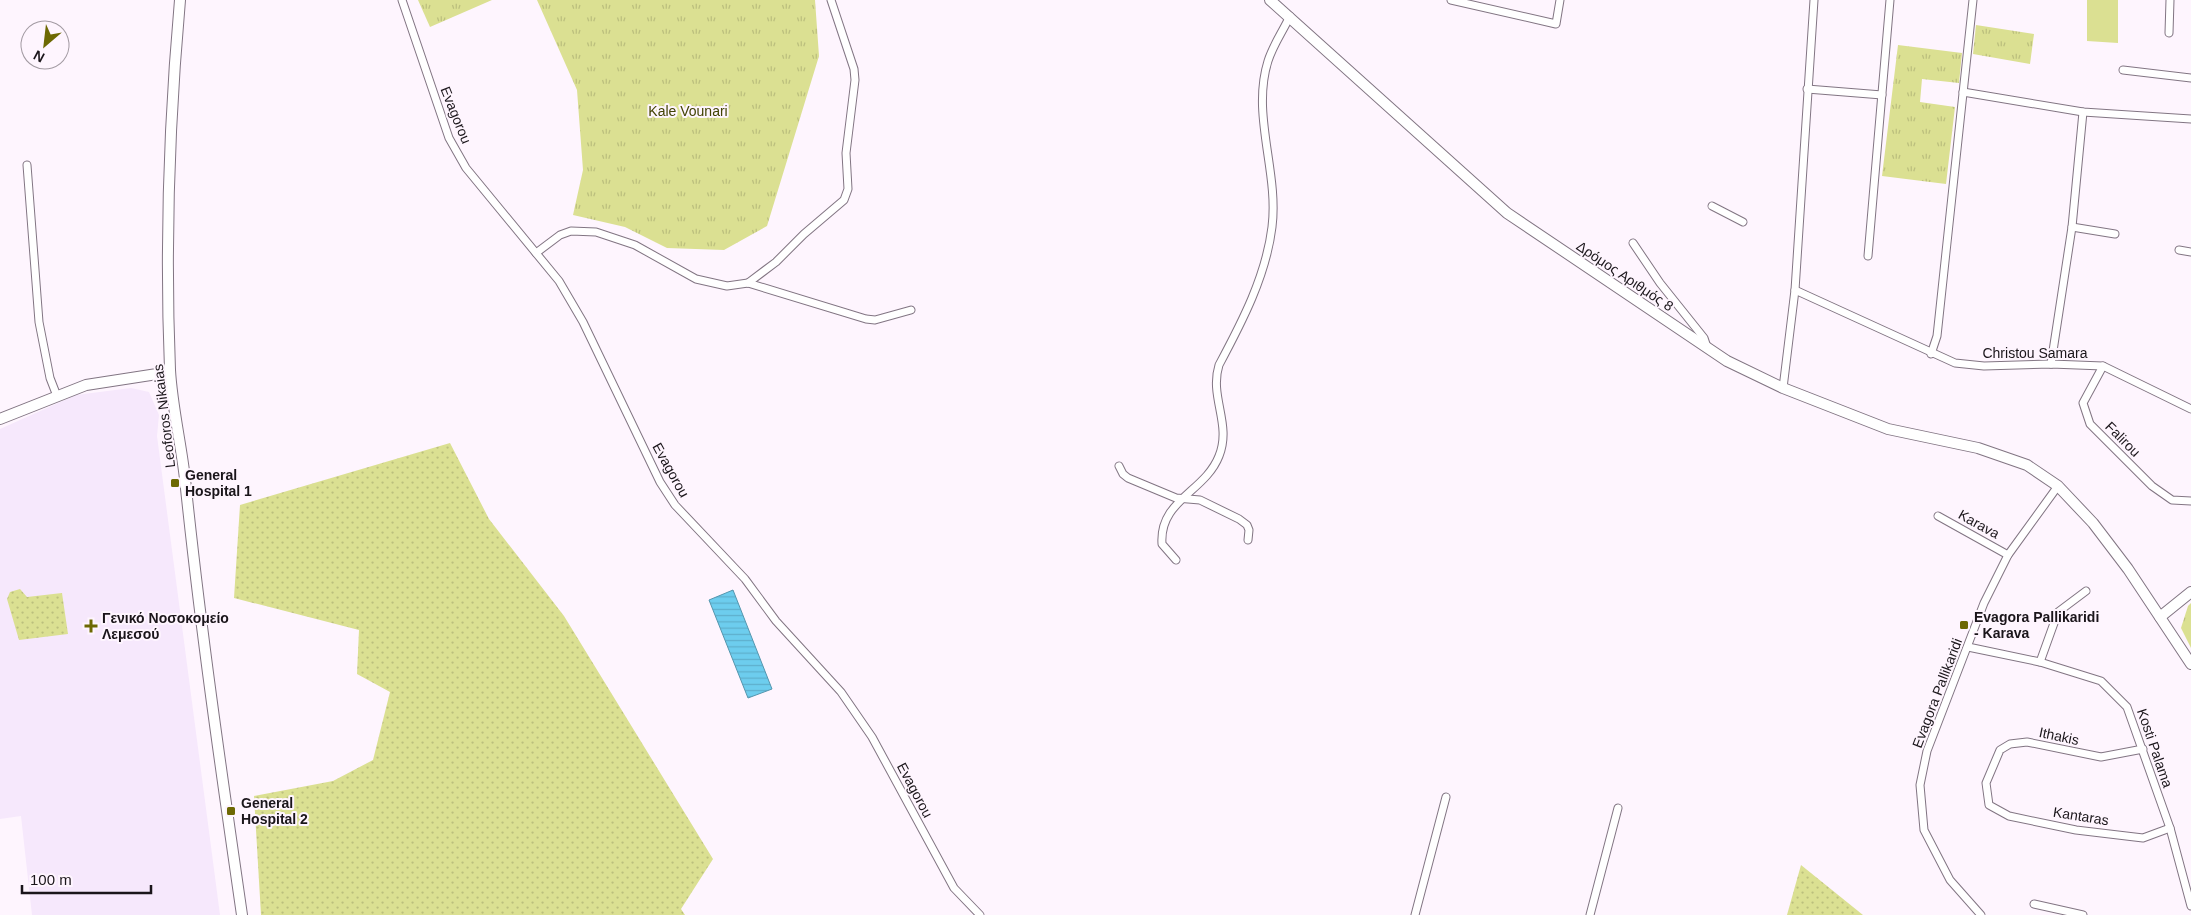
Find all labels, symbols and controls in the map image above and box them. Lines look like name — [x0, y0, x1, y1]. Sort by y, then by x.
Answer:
north arrow — [20, 20, 70, 70]
text: N — [31, 47, 47, 66]
street label: Evagorou — [437, 84, 475, 146]
park label: Kale Vounari — [648, 103, 728, 119]
street label: Δρόμος Αριθμός 8 — [1574, 238, 1677, 314]
street label: Christou Samara — [1982, 345, 2088, 361]
street label: Leoforos Nikaias — [150, 363, 178, 469]
street label: Falirou — [2102, 418, 2144, 460]
street label: Evagorou — [649, 440, 693, 500]
place label: General Hospital 1 — [185, 467, 252, 499]
marker: General Hospital 1 — [169, 477, 181, 489]
street label: Karava — [1956, 506, 2002, 542]
place label: Evagora Pallikaridi - Karava — [1974, 609, 2099, 641]
place label: Γενικό Νοσοκομείο Λεμεσού — [102, 610, 229, 642]
marker: Γενικό Νοσοκομείο Λεμεσού — [84, 619, 98, 633]
marker: Evagora Pallikaridi - Karava — [1958, 619, 1970, 631]
street label: Evagora Pallikaridi — [1909, 636, 1965, 750]
street label: Kosti Palama — [2134, 706, 2176, 790]
street label: Ithakis — [2038, 724, 2080, 748]
street label: Evagorou — [894, 760, 936, 820]
place label: General Hospital 2 — [241, 795, 308, 827]
street label: Kantaras — [2052, 804, 2110, 828]
marker: General Hospital 2 — [225, 805, 237, 817]
scale bar — [22, 862, 151, 894]
text: 100 m — [30, 871, 72, 888]

